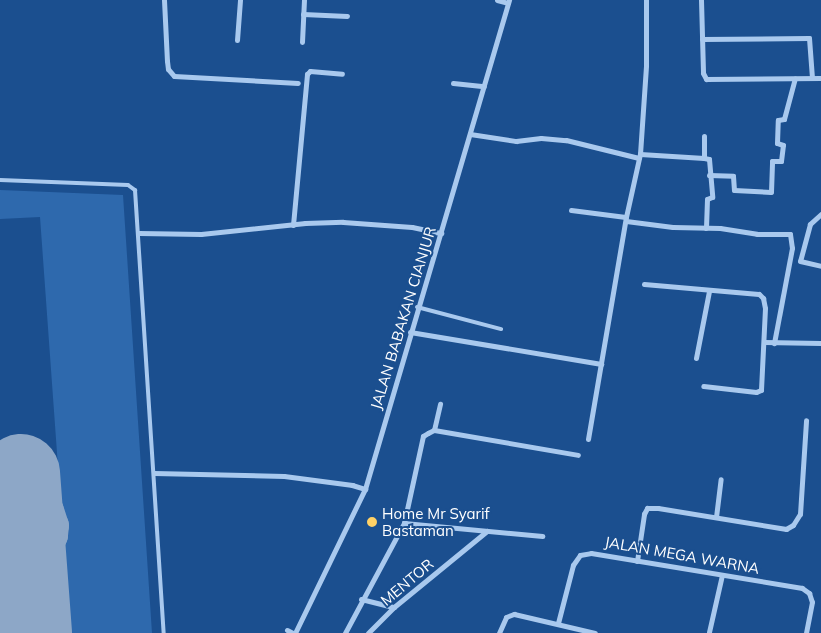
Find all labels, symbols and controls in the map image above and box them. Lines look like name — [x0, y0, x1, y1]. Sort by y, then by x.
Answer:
street label: JALAN BABAKAN CIANJUR — [367, 224, 439, 412]
place label: Home Mr Syarif Bastaman — [382, 504, 490, 539]
marker: Home Mr Syarif Bastaman — [366, 516, 378, 528]
street label: JALAN MEGA WARNA — [603, 533, 761, 577]
street label: MENTOR — [377, 555, 437, 609]

